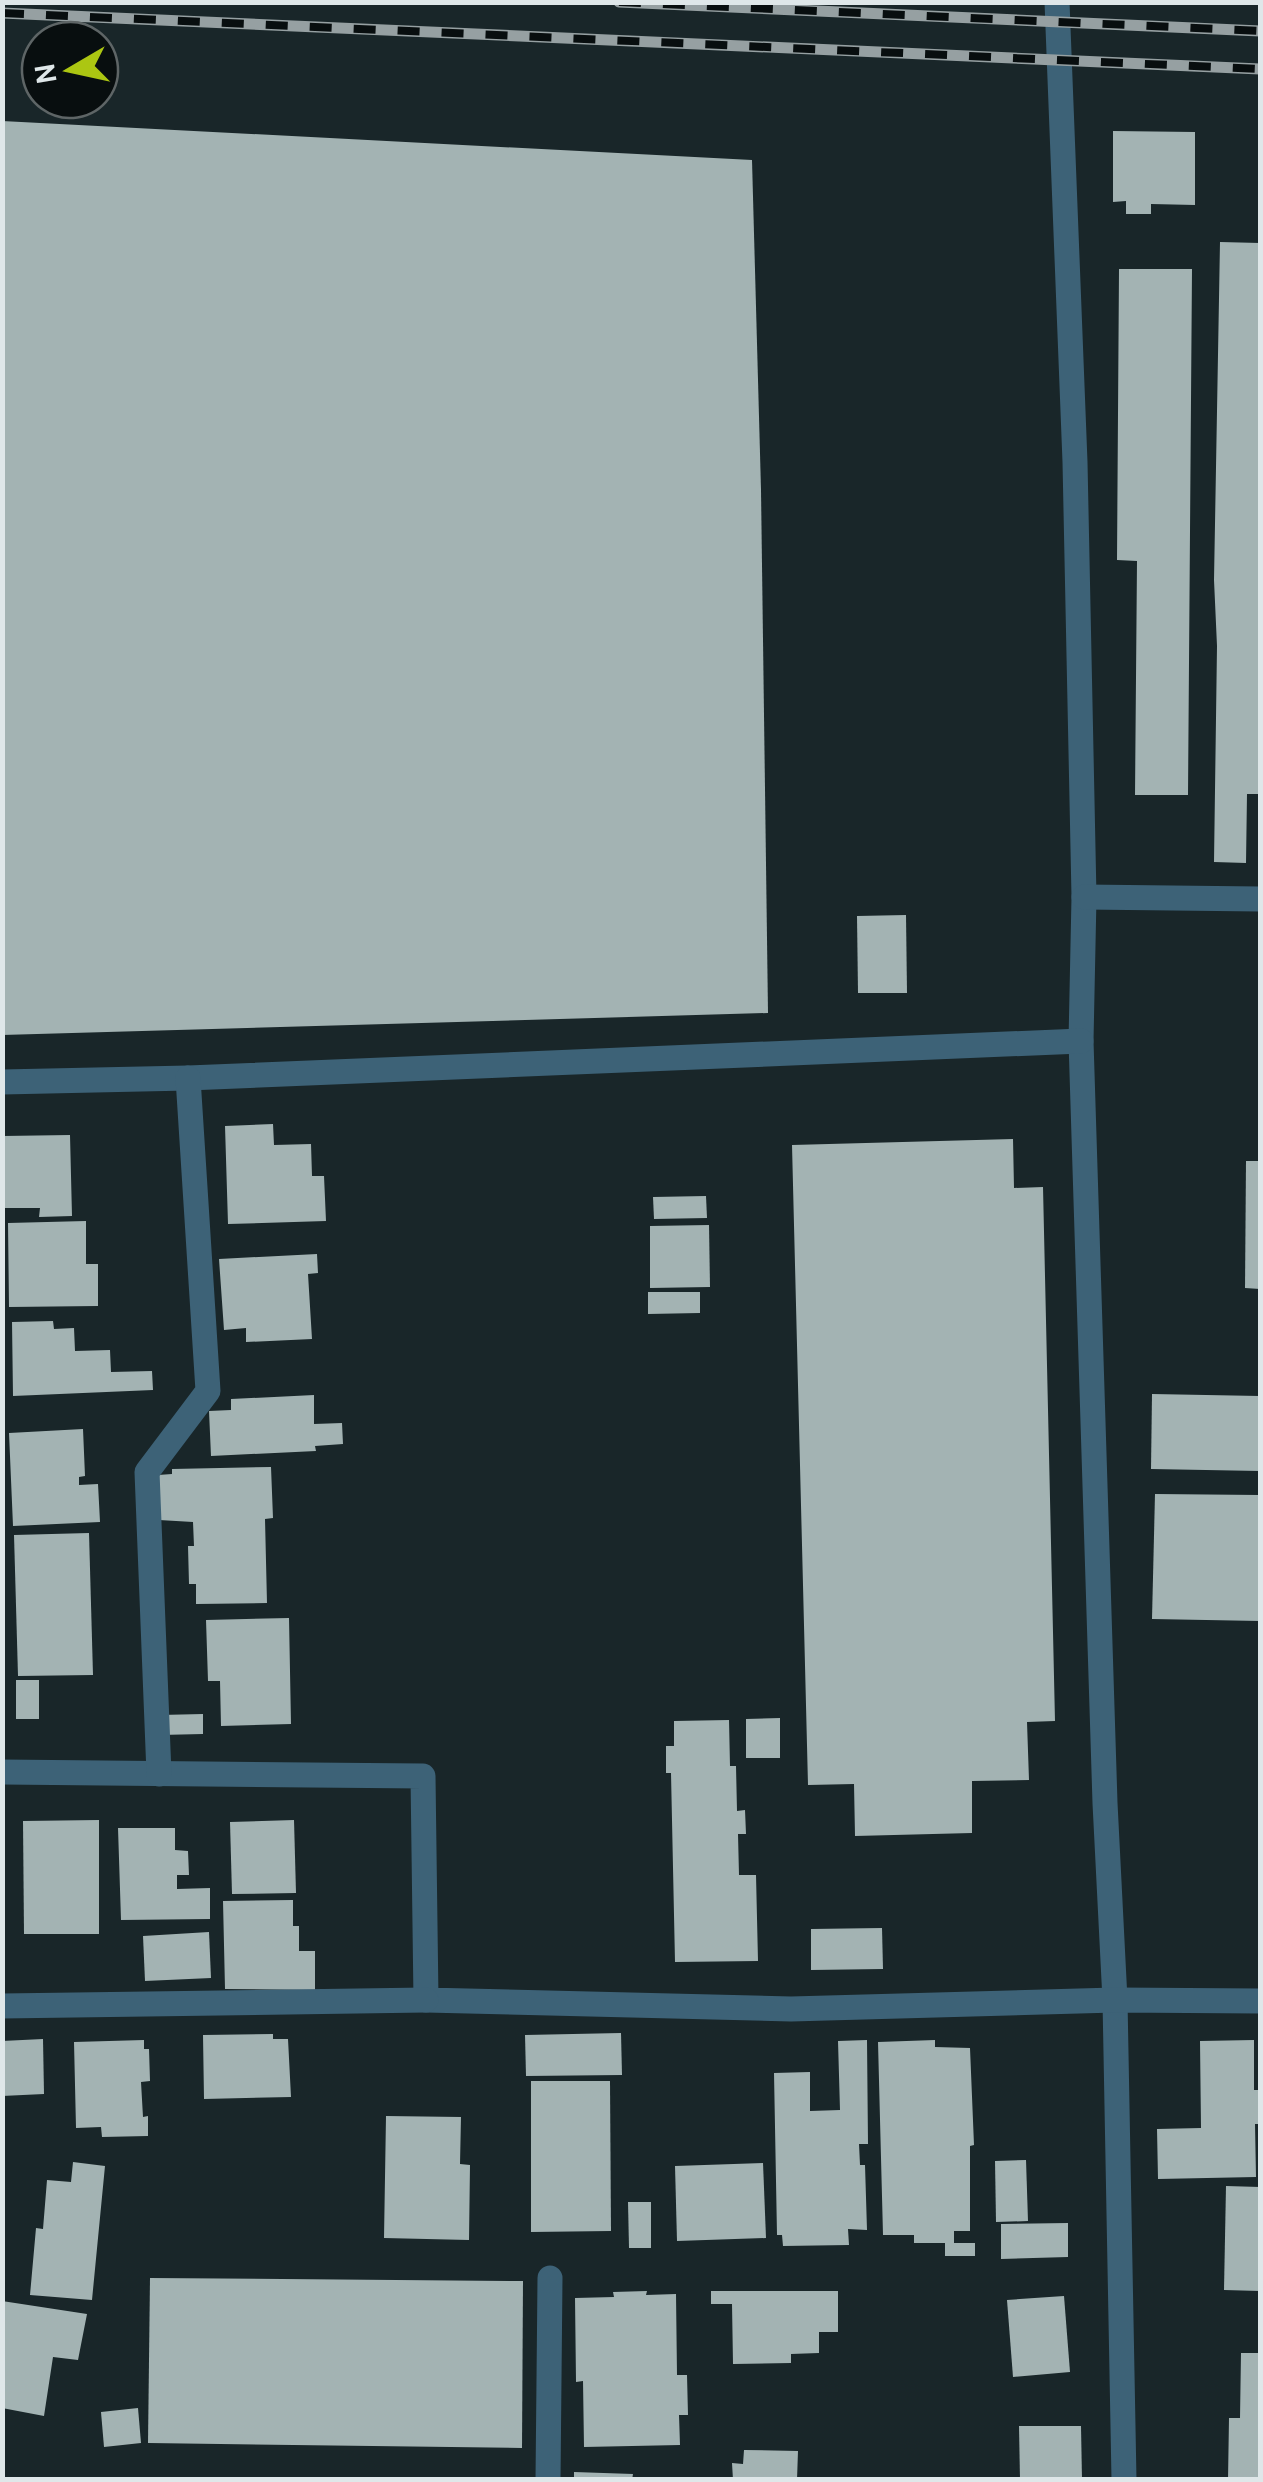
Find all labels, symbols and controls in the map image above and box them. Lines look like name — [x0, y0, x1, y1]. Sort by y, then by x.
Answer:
north arrow — [20, 20, 120, 120]
text: N — [27, 61, 64, 86]

